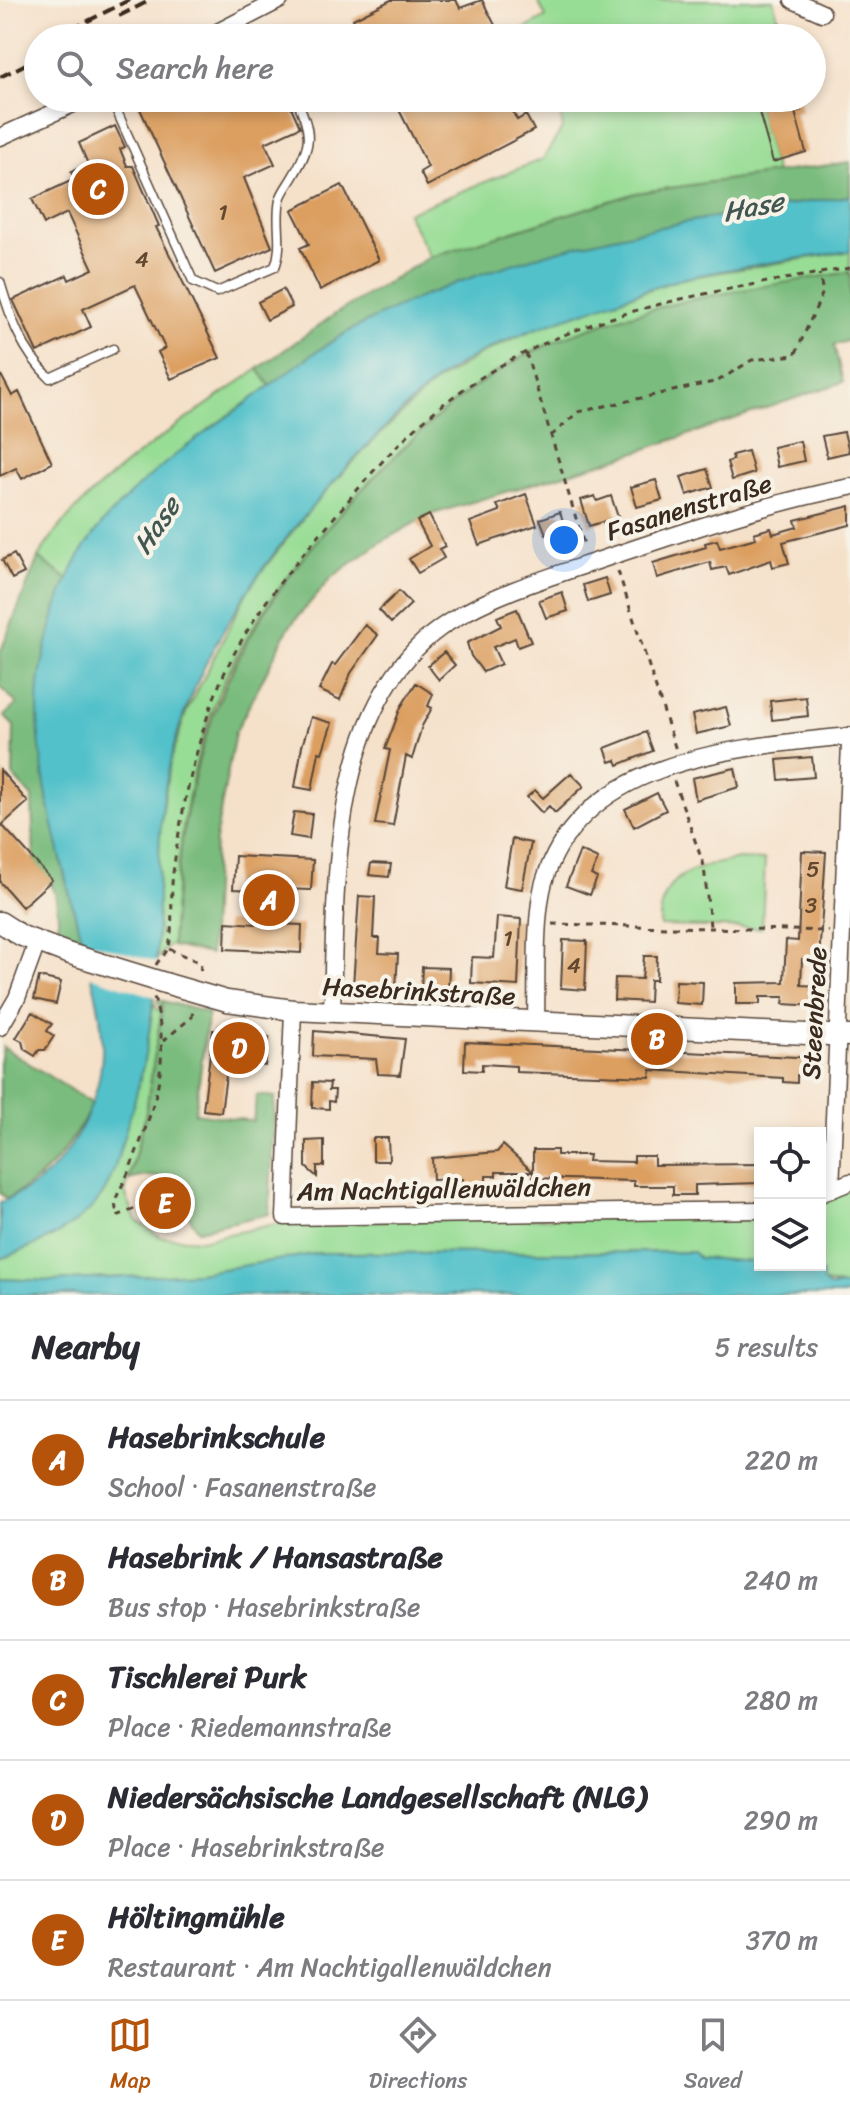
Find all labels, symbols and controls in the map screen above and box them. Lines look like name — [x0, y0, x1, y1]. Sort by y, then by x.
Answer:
search box — [24, 24, 826, 112]
text: Search here — [116, 41, 274, 95]
icon: search — [52, 46, 96, 90]
pin: C — [72, 159, 124, 219]
water label: Hase — [718, 176, 790, 236]
house number: 1 — [218, 193, 228, 232]
house number: 4 — [135, 240, 149, 279]
street label: Fasanenstraße — [600, 460, 778, 554]
water label: Hase — [119, 484, 195, 564]
your location — [544, 520, 584, 560]
house number: 5 — [806, 850, 820, 889]
pin: A — [243, 870, 295, 930]
house number: 3 — [805, 886, 817, 925]
house number: 1 — [503, 919, 513, 958]
house number: 4 — [567, 946, 581, 985]
street label: Steenbrede — [788, 946, 840, 1080]
street label: Hasebrinkstraße — [321, 963, 517, 1019]
pin: B — [631, 1009, 683, 1069]
pin: D — [213, 1018, 265, 1078]
map controls — [754, 1127, 826, 1271]
button: locate — [754, 1127, 826, 1199]
street label: Am Nachtigallenwäldchen — [295, 1163, 592, 1215]
pin: E — [139, 1173, 191, 1233]
button: layers — [754, 1199, 826, 1271]
text: Nearby — [32, 1317, 140, 1377]
text: 5 results — [715, 1324, 818, 1370]
text: Hasebrinkschule — [108, 1410, 325, 1464]
text: A — [49, 1437, 67, 1483]
text: 220 m — [745, 1437, 818, 1483]
text: School · Fasanenstraße — [108, 1464, 376, 1510]
text: Hasebrink / Hansastraße — [108, 1530, 443, 1584]
text: B — [50, 1557, 66, 1603]
text: 240 m — [744, 1557, 818, 1603]
text: Bus stop · Hasebrinkstraße — [108, 1584, 420, 1630]
text: Tischlerei Purk — [108, 1650, 307, 1704]
text: C — [50, 1677, 66, 1723]
text: 280 m — [744, 1677, 818, 1723]
text: Place · Riedemannstraße — [108, 1704, 391, 1750]
text: Niedersächsische Landgesellschaft (NLG) — [108, 1770, 646, 1824]
text: D — [50, 1797, 66, 1843]
text: 290 m — [744, 1797, 818, 1843]
text: Place · Hasebrinkstraße — [108, 1824, 384, 1870]
text: Höltingmühle — [108, 1890, 285, 1944]
text: E — [51, 1917, 65, 1963]
text: 370 m — [746, 1917, 818, 1963]
text: Restaurant · Am Nachtigallenwäldchen — [108, 1944, 552, 1990]
tab: Map — [108, 2013, 152, 2100]
tab: Directions — [369, 2013, 467, 2100]
tab: Saved — [684, 2013, 742, 2100]

